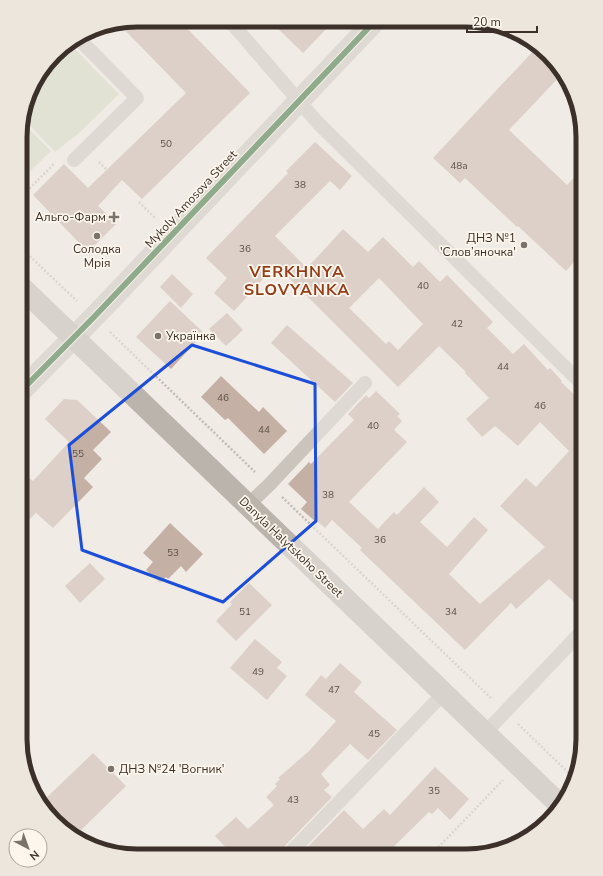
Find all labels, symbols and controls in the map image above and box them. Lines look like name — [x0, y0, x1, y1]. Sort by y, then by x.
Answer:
scale bar — [467, 8, 537, 34]
text: 20 m — [473, 14, 501, 30]
house number: 50 — [160, 137, 172, 151]
street label: Mykoly Amosova Street — [142, 146, 241, 251]
house number: 48а — [450, 159, 468, 173]
house number: 38 — [294, 178, 306, 192]
place label: Альго-Фарм — [35, 209, 106, 225]
marker: Альго-Фарм — [109, 212, 119, 222]
place label: ДНЗ №1 'Слов’яночка' — [440, 230, 516, 260]
marker: Солодка Мрія — [92, 231, 102, 241]
marker: ДНЗ №1 'Слов’яночка' — [519, 240, 529, 250]
place label: Солодка Мрія — [73, 241, 121, 271]
house number: 36 — [239, 242, 251, 256]
district label: VERKHNYA SLOVYANKA — [244, 261, 350, 301]
house number: 40 — [417, 279, 429, 293]
house number: 42 — [451, 317, 463, 331]
place label: Українка — [165, 328, 216, 344]
marker: Українка — [153, 331, 163, 341]
house number: 44 — [497, 360, 509, 374]
house number: 46 — [217, 391, 229, 405]
house number: 46 — [534, 399, 546, 413]
house number: 40 — [367, 419, 379, 433]
house number: 44 — [258, 423, 270, 437]
house number: 55 — [72, 447, 84, 461]
house number: 38 — [322, 488, 334, 502]
street label: Danyla Halytskoho Street — [236, 493, 347, 601]
house number: 36 — [374, 533, 386, 547]
house number: 53 — [167, 546, 179, 560]
house number: 51 — [239, 605, 251, 619]
house number: 34 — [445, 605, 457, 619]
house number: 49 — [252, 665, 264, 679]
house number: 47 — [328, 683, 340, 697]
house number: 45 — [368, 727, 380, 741]
place label: ДНЗ №24 'Вогник' — [119, 761, 224, 777]
marker: ДНЗ №24 'Вогник' — [106, 764, 116, 774]
house number: 35 — [428, 784, 440, 798]
house number: 43 — [287, 793, 299, 807]
north arrow — [8, 828, 48, 868]
text: N — [26, 847, 42, 864]

